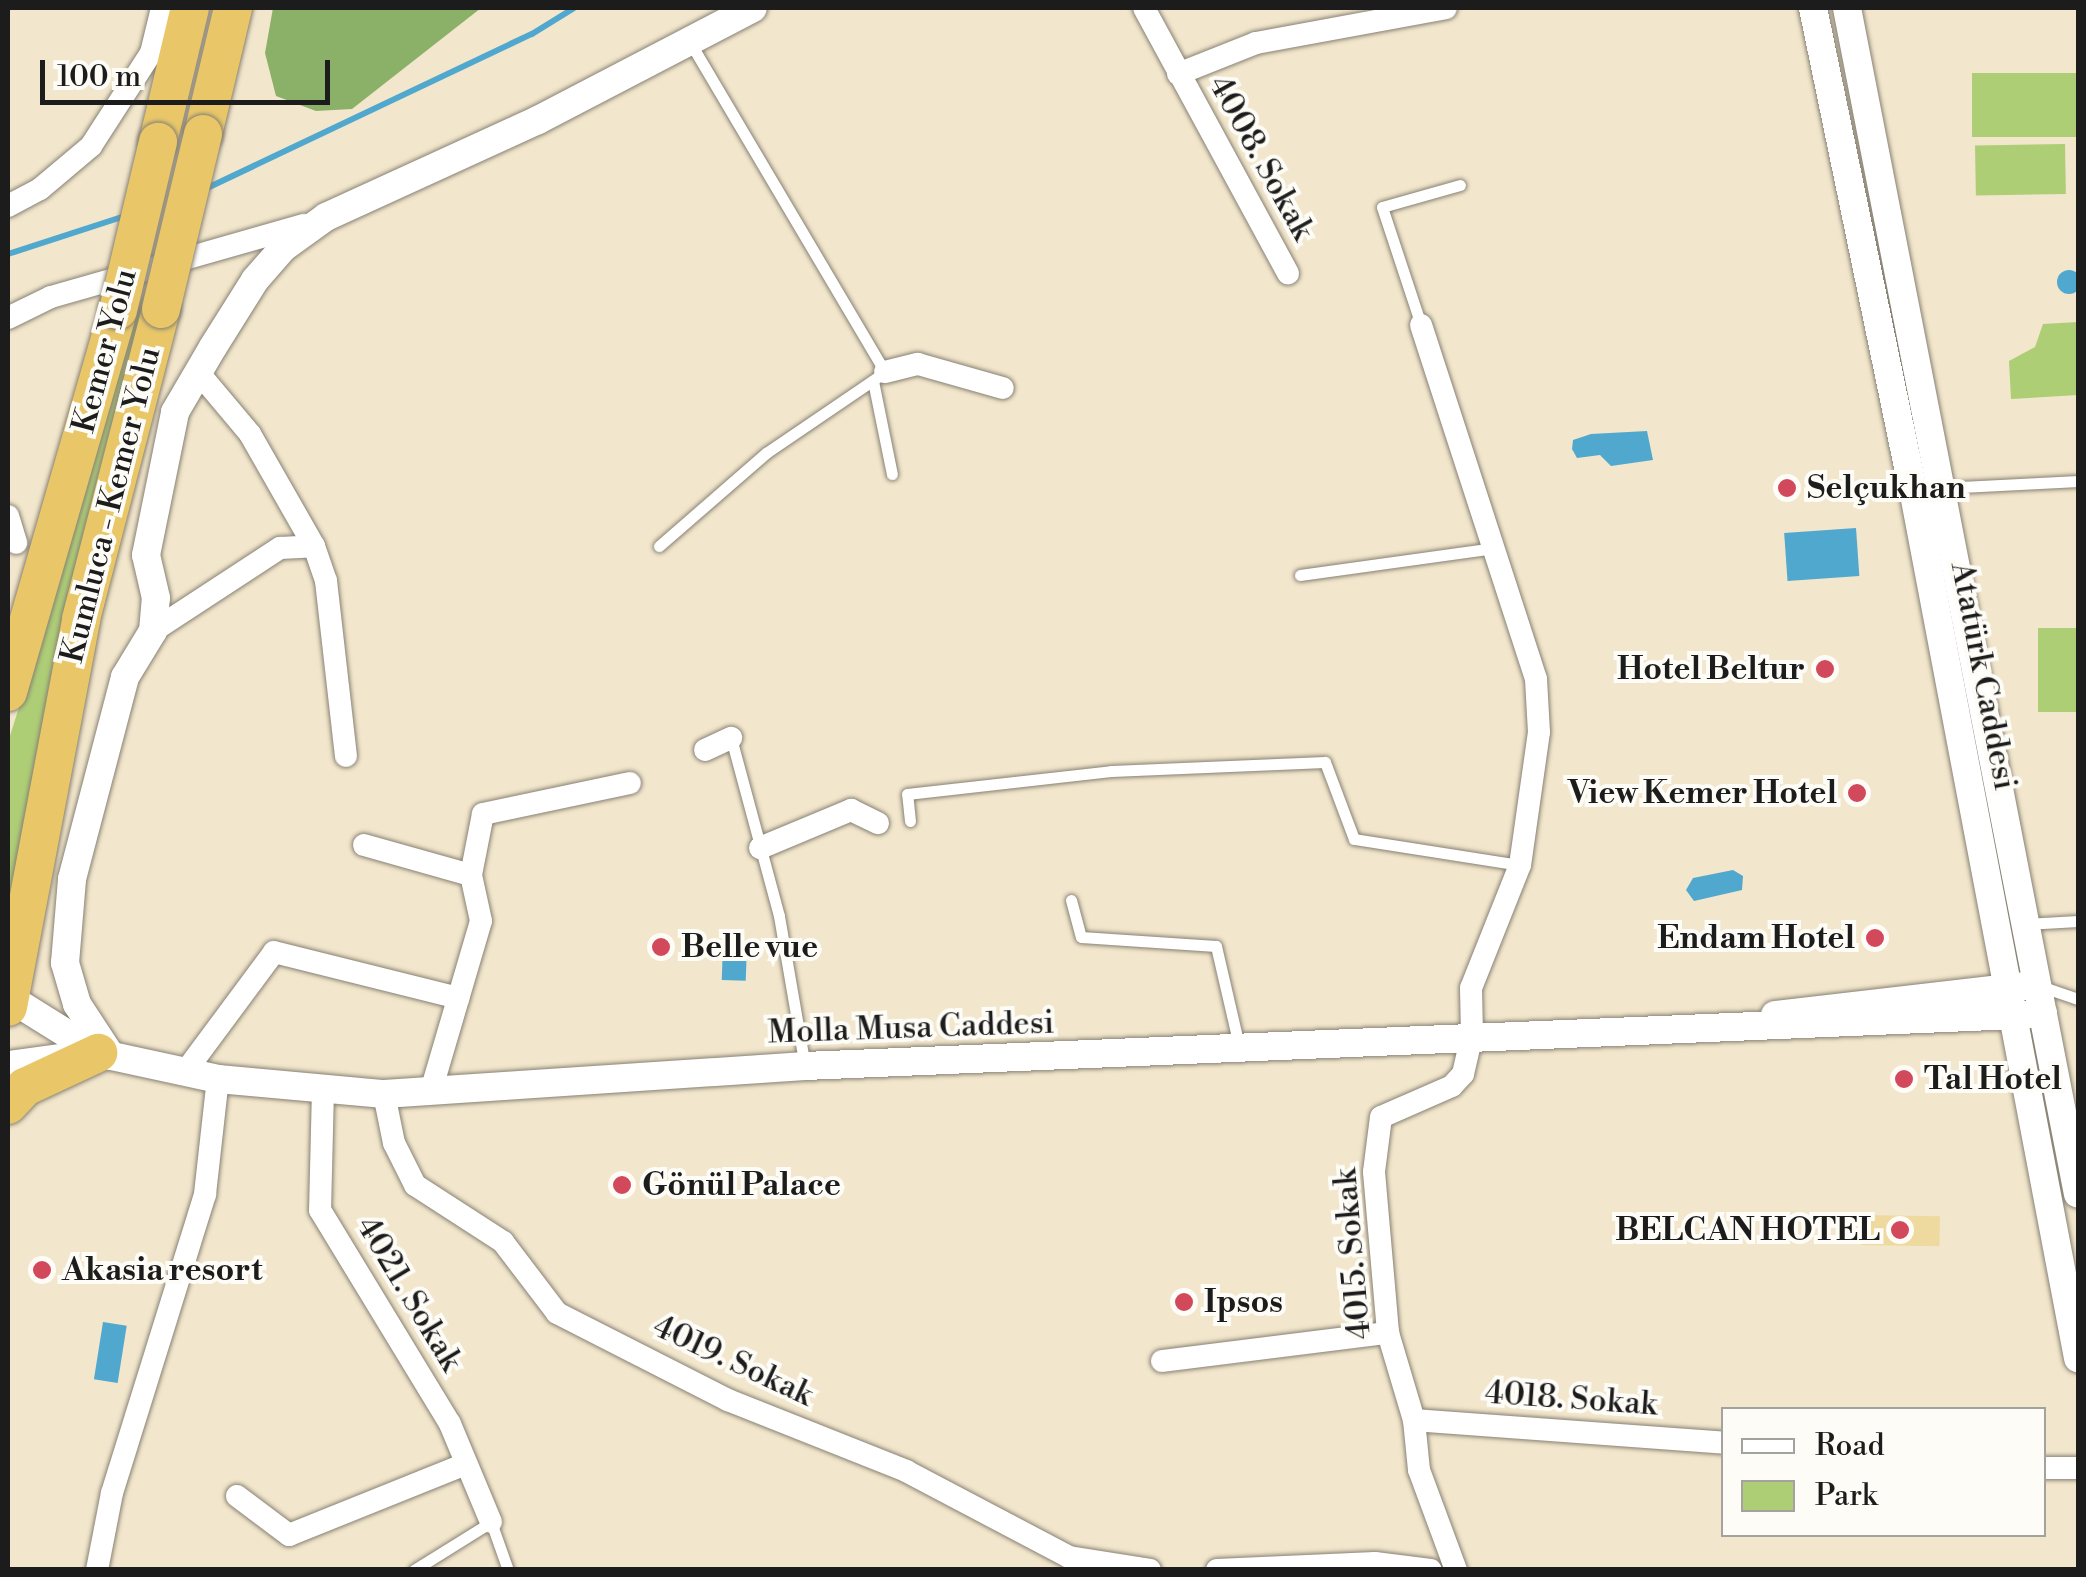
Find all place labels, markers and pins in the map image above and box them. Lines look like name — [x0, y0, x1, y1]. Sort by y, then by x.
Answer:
place label: Selçukhan — [1807, 469, 1966, 507]
marker: Selçukhan — [1776, 477, 1798, 499]
place label: Hotel Beltur — [1617, 650, 1805, 688]
marker: Hotel Beltur — [1814, 658, 1836, 680]
place label: View Kemer Hotel — [1568, 774, 1837, 812]
marker: View Kemer Hotel — [1846, 782, 1868, 804]
place label: Endam Hotel — [1657, 919, 1855, 957]
marker: Endam Hotel — [1864, 927, 1886, 949]
place label: Belle vue — [681, 928, 818, 966]
marker: Belle vue — [650, 936, 672, 958]
place label: Tal Hotel — [1924, 1060, 2062, 1098]
marker: Tal Hotel — [1893, 1068, 1915, 1090]
place label: Gönül Palace — [642, 1166, 841, 1204]
marker: Gönül Palace — [611, 1174, 633, 1196]
place label: BELCAN HOTEL — [1615, 1211, 1880, 1249]
marker: BELCAN HOTEL — [1889, 1219, 1911, 1241]
place label: Akasia resort — [62, 1251, 263, 1289]
marker: Akasia resort — [31, 1259, 53, 1281]
place label: Ipsos — [1204, 1283, 1283, 1321]
marker: Ipsos — [1173, 1291, 1195, 1313]

